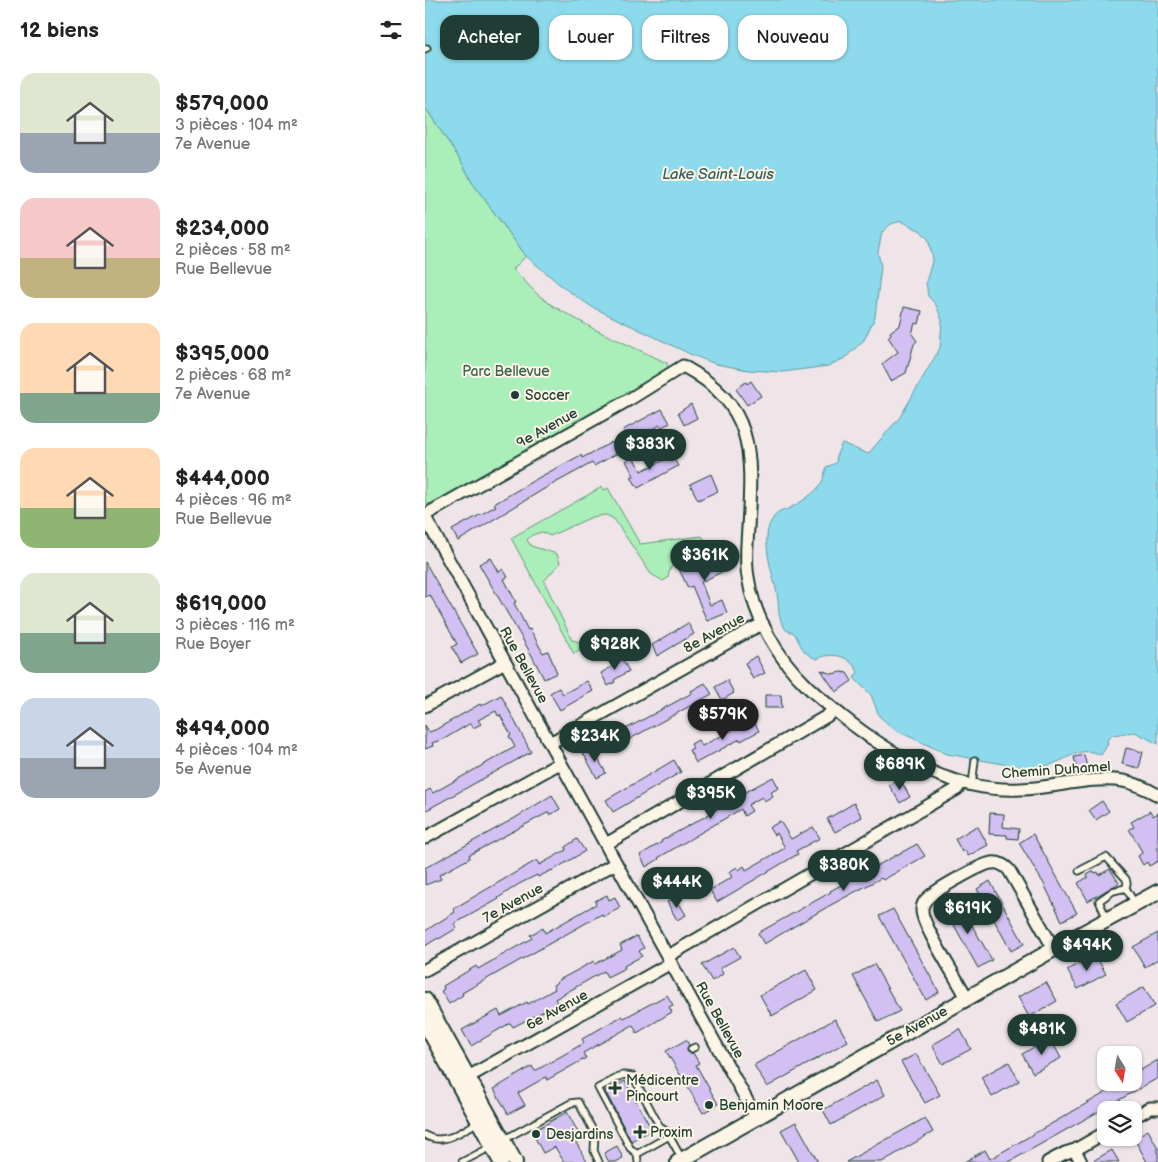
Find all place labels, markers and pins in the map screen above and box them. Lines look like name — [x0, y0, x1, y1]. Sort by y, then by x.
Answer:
place label: Soccer — [525, 387, 571, 404]
marker: Soccer — [509, 389, 521, 401]
pin: $383K — [615, 428, 685, 471]
pin: $361K — [670, 540, 740, 582]
pin: $928K — [580, 628, 650, 671]
pin: $579K — [688, 698, 758, 741]
pin: $234K — [560, 720, 630, 763]
pin: $689K — [865, 748, 935, 791]
pin: $395K — [676, 778, 746, 820]
pin: $380K — [809, 850, 879, 892]
pin: $444K — [642, 866, 712, 909]
pin: $619K — [933, 892, 1003, 935]
pin: $494K — [1052, 930, 1122, 972]
pin: $481K — [1007, 1014, 1077, 1056]
place label: Médicentre Pincourt — [626, 1072, 699, 1105]
marker: Médicentre Pincourt — [608, 1081, 622, 1095]
place label: Benjamin Moore — [719, 1097, 824, 1114]
marker: Benjamin Moore — [703, 1099, 715, 1111]
place label: Proxim — [650, 1124, 693, 1141]
place label: Desjardins — [546, 1126, 613, 1143]
marker: Proxim — [634, 1126, 646, 1138]
marker: Desjardins — [530, 1128, 542, 1140]

